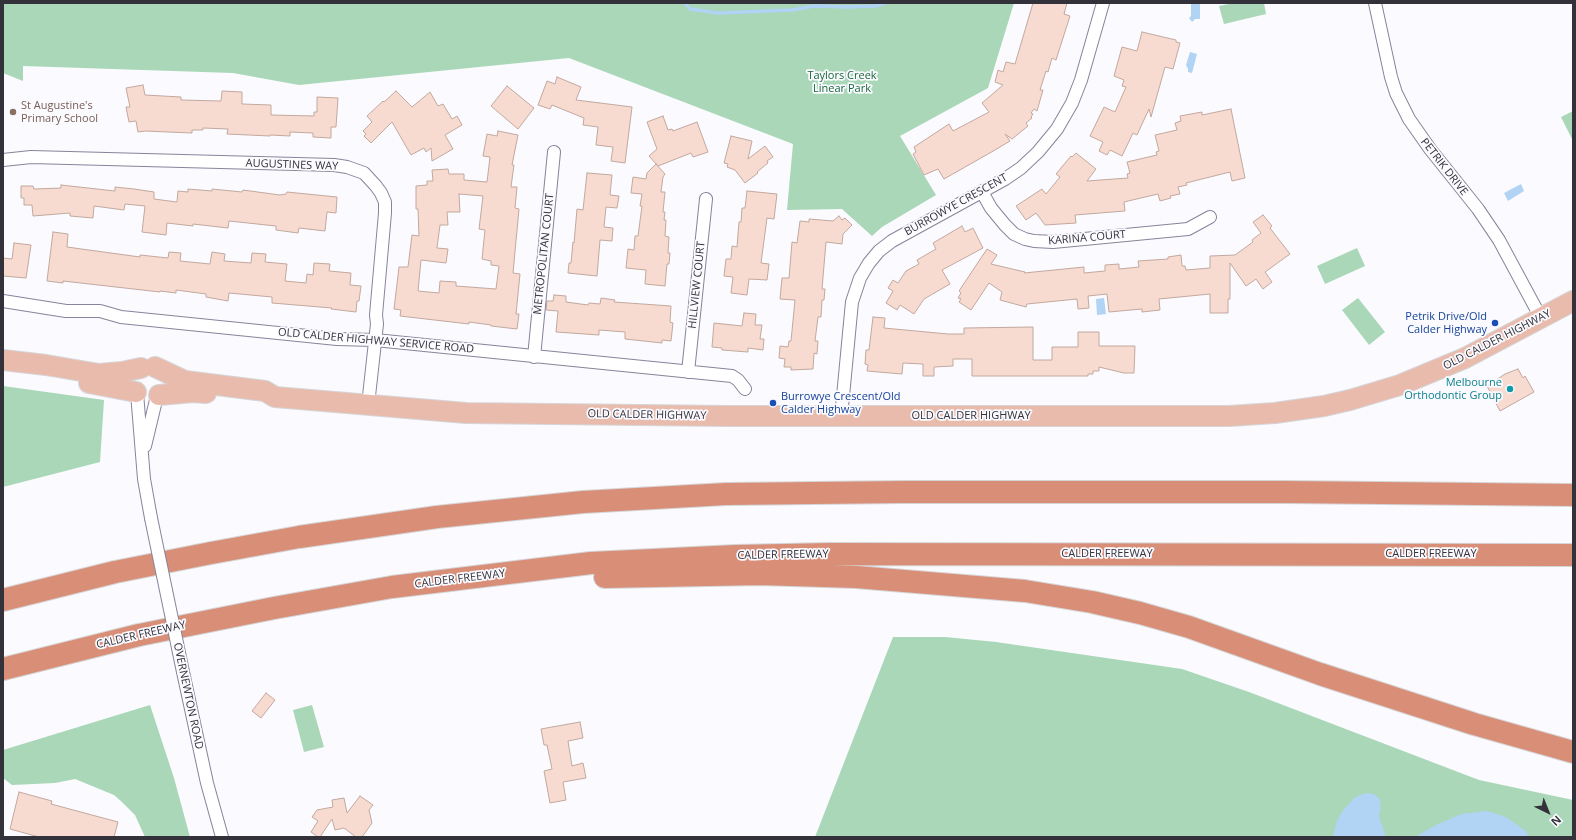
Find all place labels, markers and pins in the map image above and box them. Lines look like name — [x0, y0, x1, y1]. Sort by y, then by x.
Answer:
place label: St Augustine's Primary School — [21, 99, 98, 125]
marker: St Augustine's Primary School — [8, 107, 18, 117]
place label: Petrik Drive/Old Calder Highway — [1405, 310, 1487, 336]
marker: Petrik Drive/Old Calder Highway — [1490, 318, 1500, 328]
place label: Melbourne Orthodontic Group — [1404, 376, 1502, 402]
marker: Melbourne Orthodontic Group — [1505, 384, 1515, 394]
place label: Burrowye Crescent/Old Calder Highway — [781, 390, 901, 416]
marker: Burrowye Crescent/Old Calder Highway — [768, 398, 778, 408]

